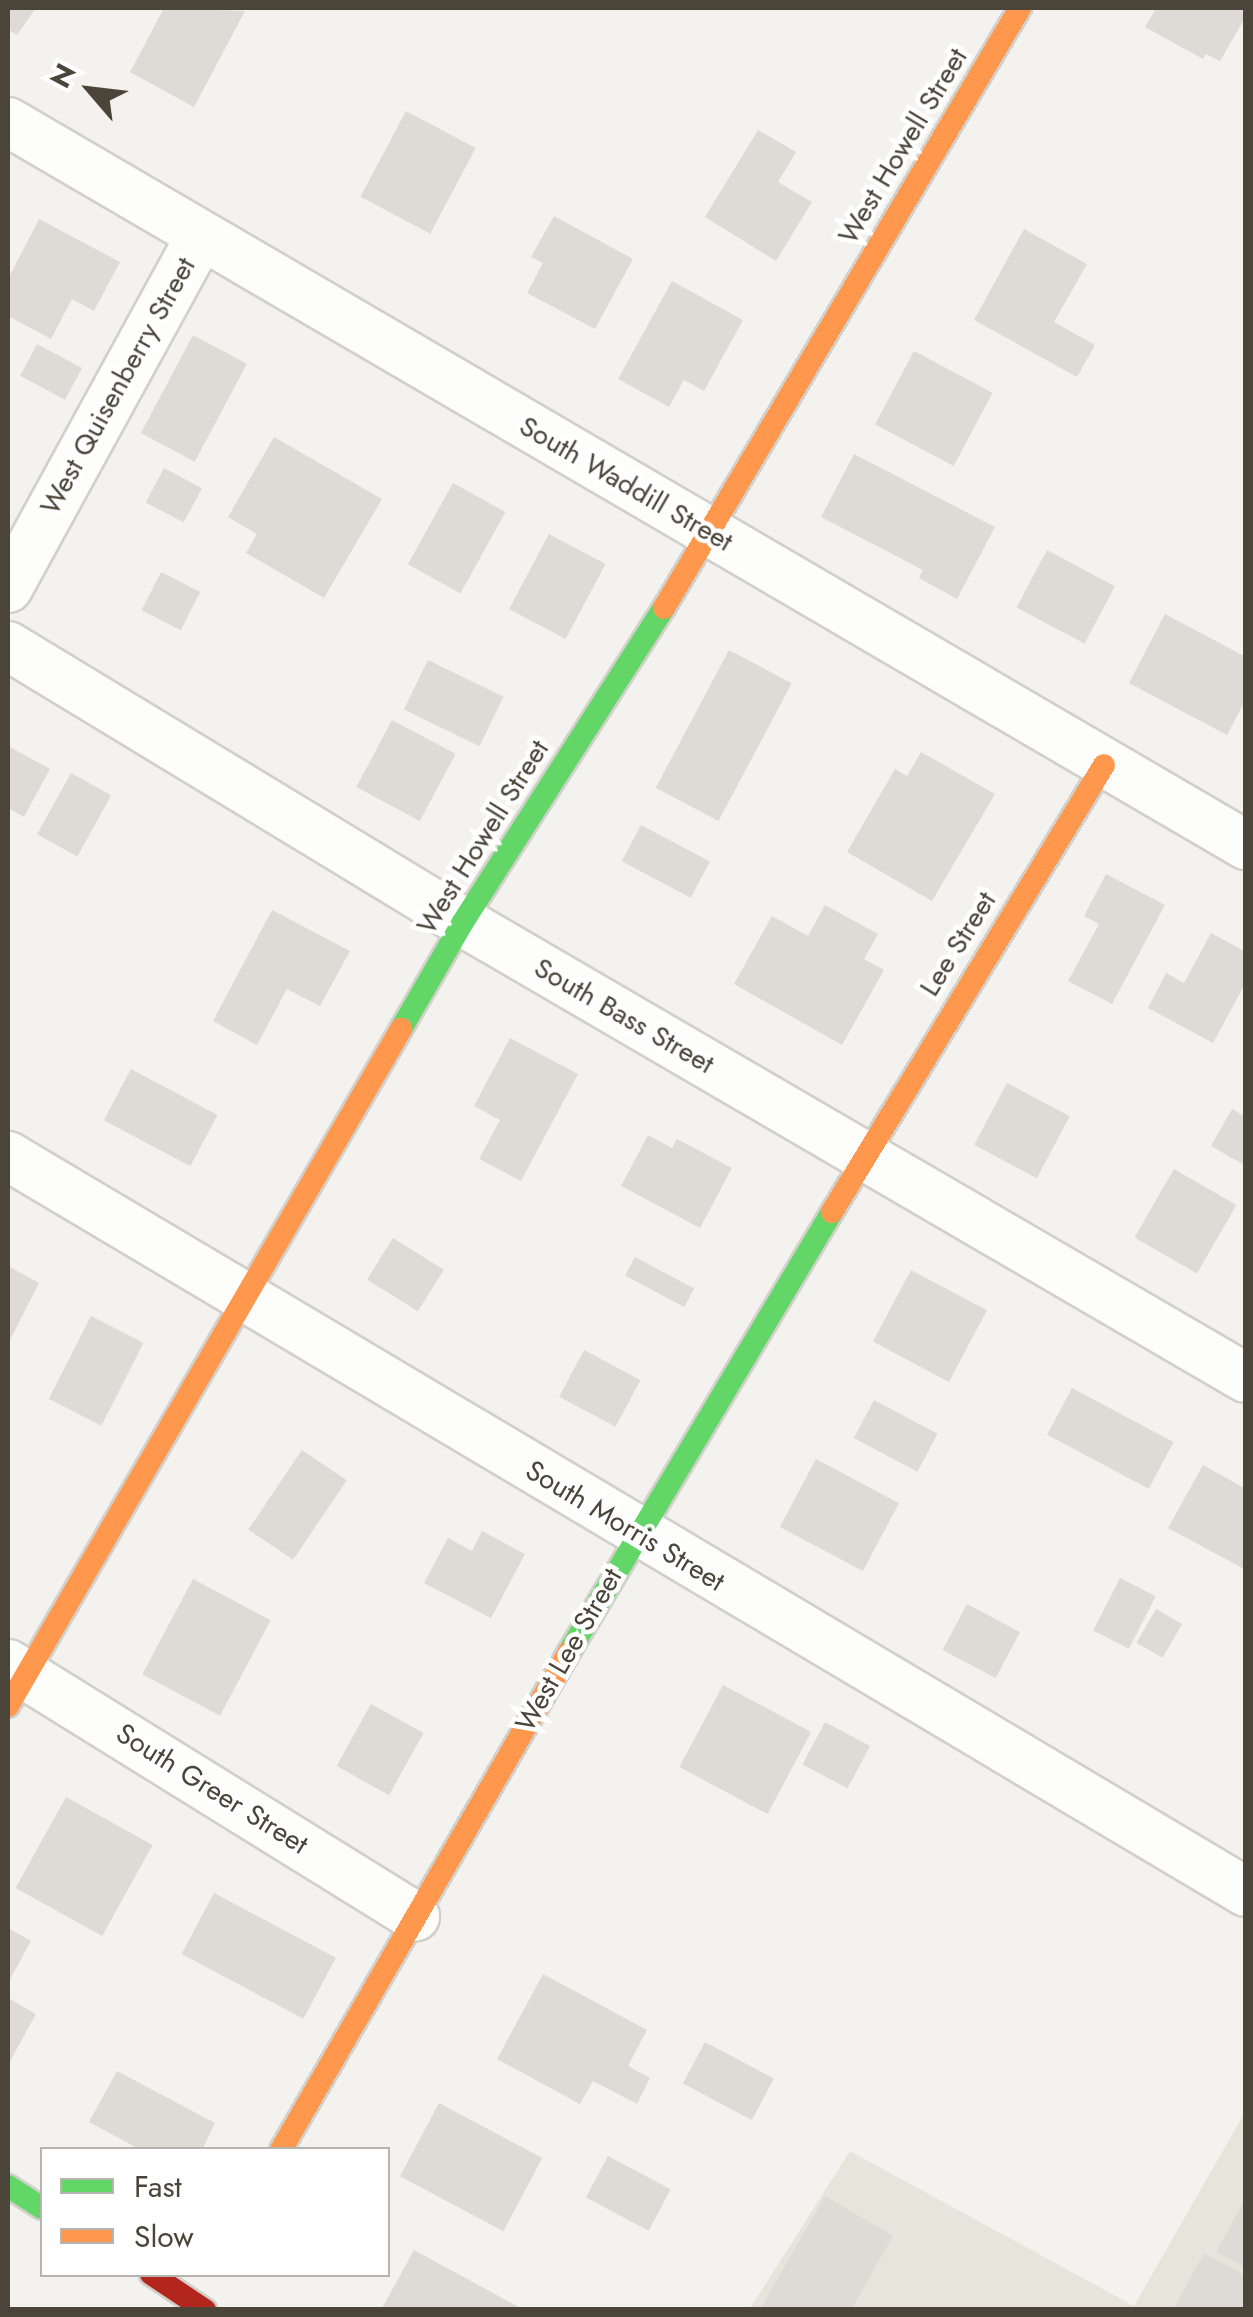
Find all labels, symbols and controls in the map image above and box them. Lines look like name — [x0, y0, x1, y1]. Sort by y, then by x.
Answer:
north arrow — [40, 40, 140, 140]
street label: West Howell Street — [831, 42, 975, 250]
text: N — [40, 56, 86, 95]
street label: West Quisenberry Street — [33, 252, 203, 520]
street label: South Waddill Street — [513, 409, 739, 559]
street label: West Howell Street — [410, 734, 556, 940]
street label: Lee Street — [913, 886, 1003, 1002]
street label: South Bass Street — [528, 951, 720, 1081]
street label: South Morris Street — [519, 1453, 731, 1599]
street label: West Lee Street — [509, 1562, 629, 1738]
street label: South Greer Street — [110, 1717, 314, 1861]
legend — [40, 2147, 390, 2277]
text: Fast — [134, 2165, 182, 2208]
text: Slow — [134, 2215, 194, 2258]

